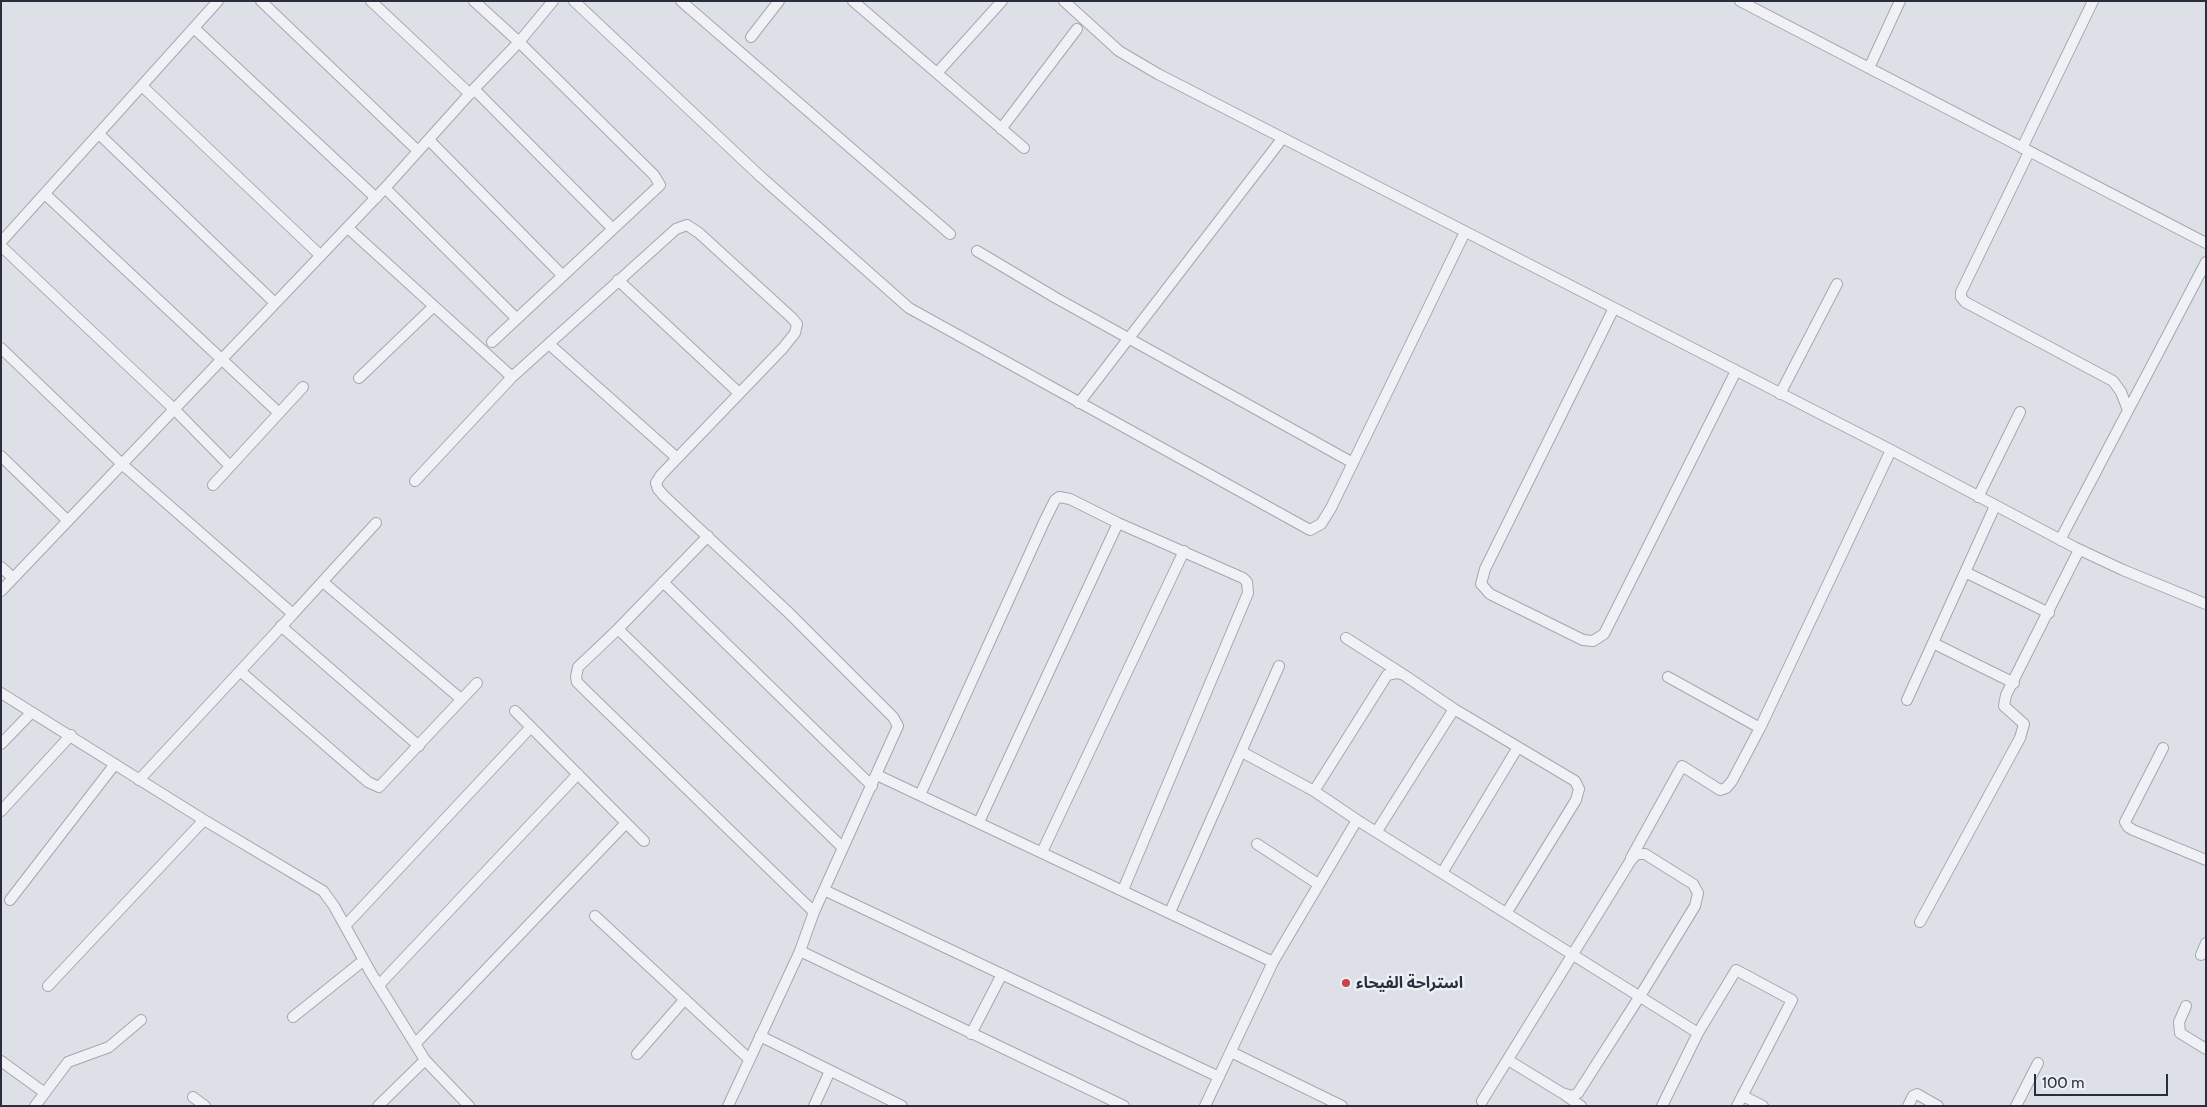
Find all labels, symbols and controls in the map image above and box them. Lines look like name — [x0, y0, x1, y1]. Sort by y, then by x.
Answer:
place label: استراحة الفيحاء — [1356, 973, 1463, 993]
marker: استراحة الفيحاء — [1340, 977, 1352, 989]
scale bar — [2037, 1064, 2171, 1096]
text: 100 m — [2042, 1074, 2084, 1092]

